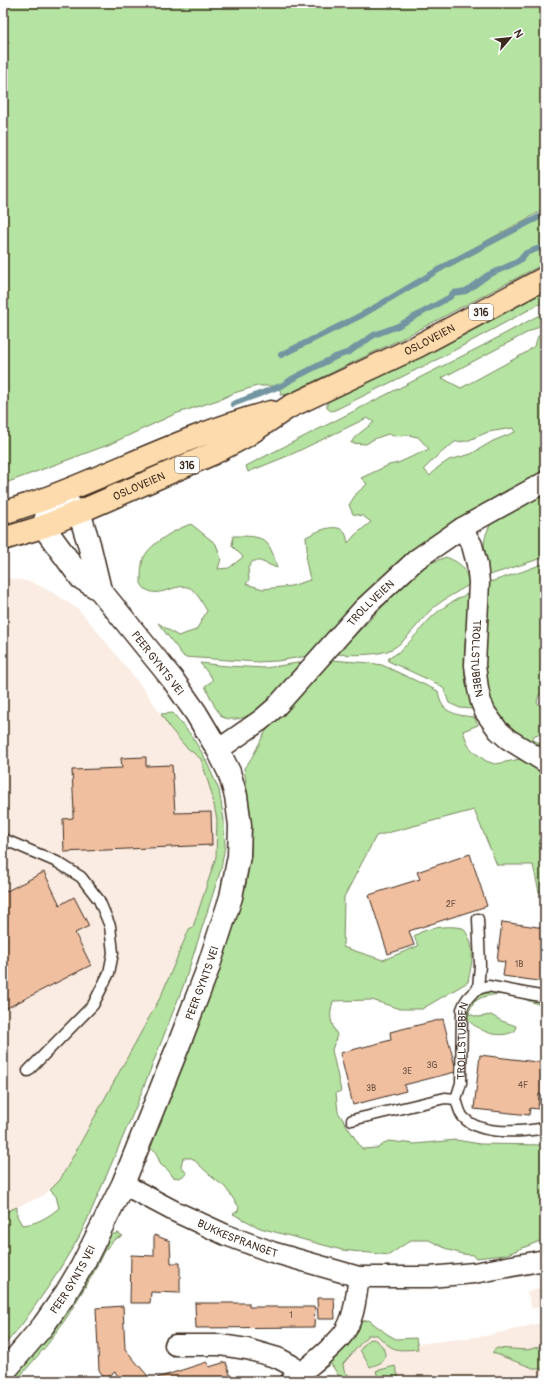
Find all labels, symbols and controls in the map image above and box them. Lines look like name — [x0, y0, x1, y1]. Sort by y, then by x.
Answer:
north arrow — [490, 18, 530, 58]
text: N — [511, 27, 526, 40]
road number: 316 — [469, 304, 493, 320]
street label: OSLOVEIEN — [402, 321, 457, 359]
road number: 316 — [175, 457, 199, 473]
street label: OSLOVEIEN — [111, 469, 167, 503]
street label: TROLLVEIEN — [345, 577, 397, 629]
street label: TROLLSTUBBEN — [468, 619, 486, 698]
street label: PEER GYNTS VEI — [129, 629, 187, 698]
house number: 2F — [446, 899, 457, 910]
street label: PEER GYNTS VEI — [183, 944, 222, 1022]
house number: 1B — [515, 959, 523, 970]
street label: TROLLSTUBBEN — [455, 1000, 471, 1080]
house number: 3G — [427, 1060, 438, 1071]
house number: 3E — [402, 1066, 412, 1077]
house number: 4F — [518, 1080, 529, 1091]
house number: 3B — [366, 1083, 376, 1094]
street label: BUKKESPRANGET — [195, 1217, 279, 1260]
street label: PEER GYNTS VEI — [47, 1243, 98, 1317]
house number: 1 — [289, 1310, 293, 1321]

